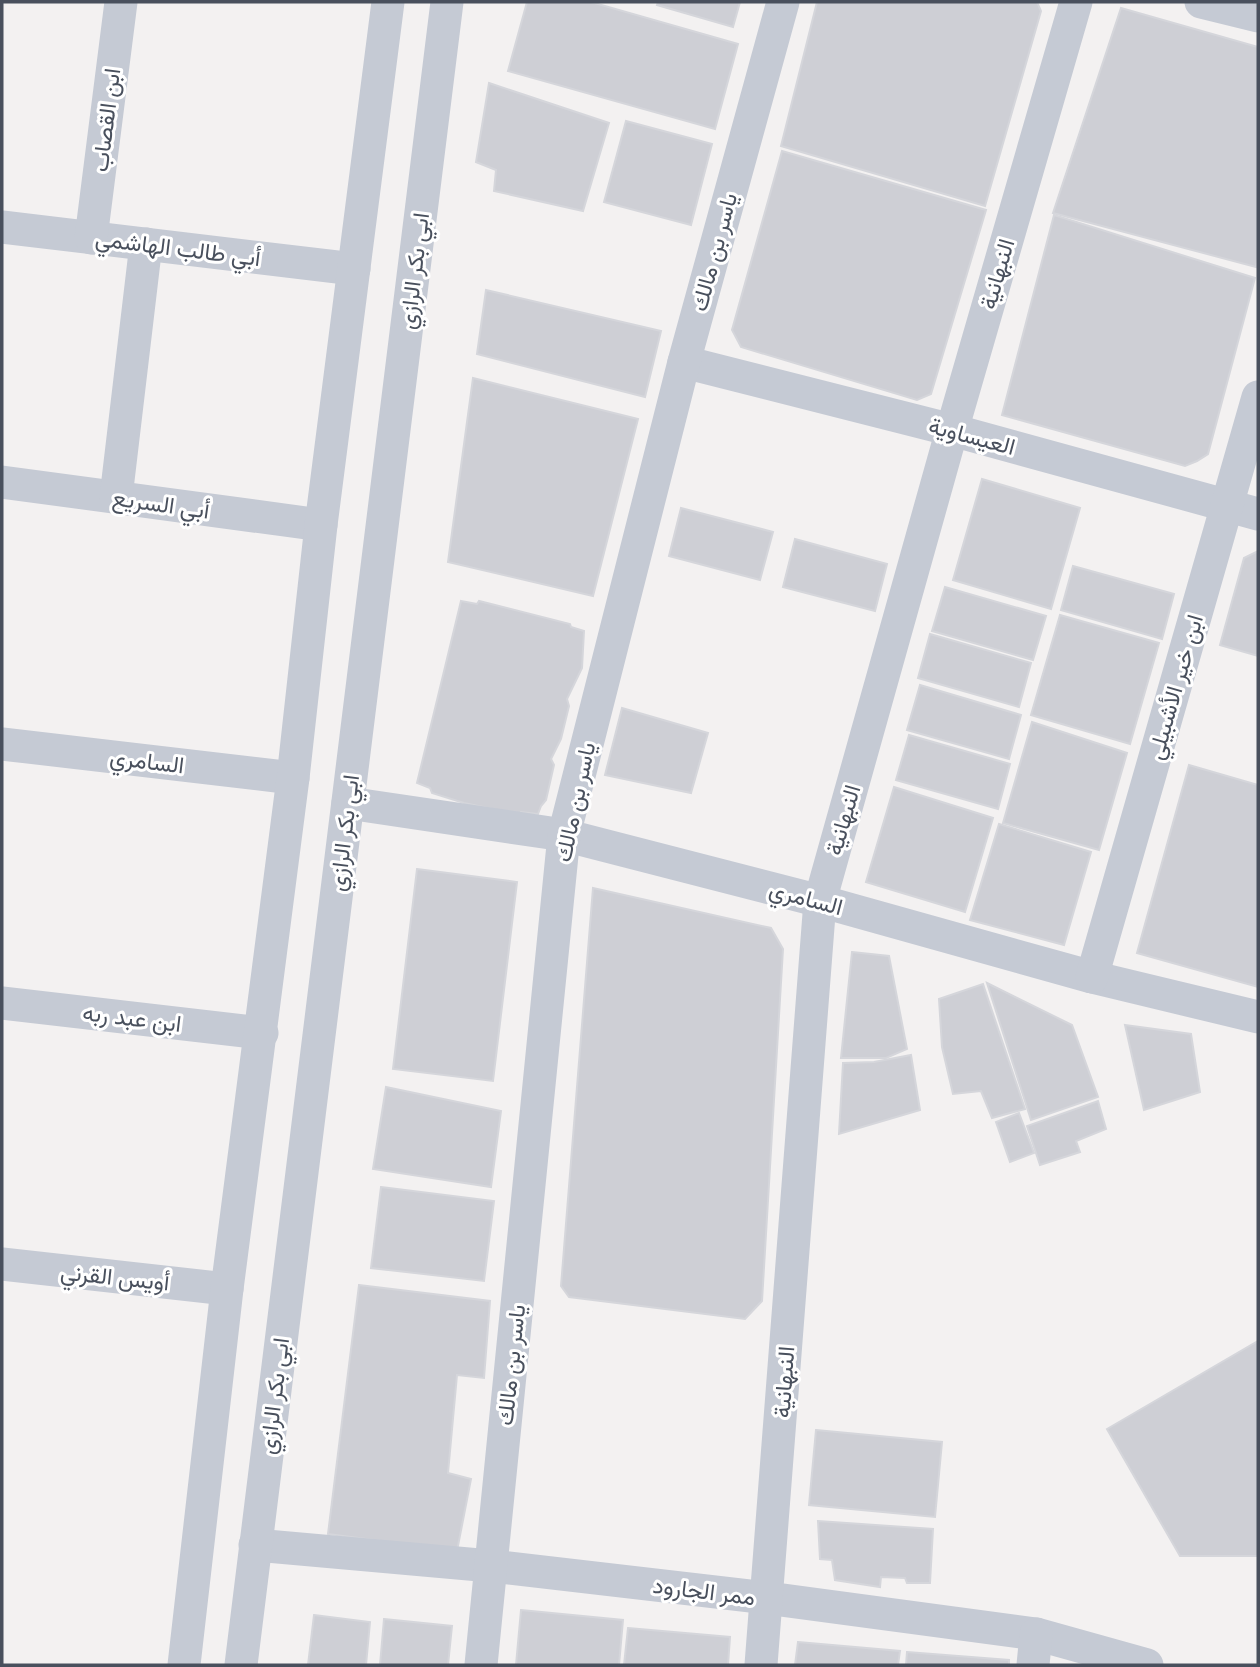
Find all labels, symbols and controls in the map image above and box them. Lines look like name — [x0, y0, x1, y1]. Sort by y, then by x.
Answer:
street label: ابن القصاب — [85, 66, 127, 174]
street label: ياسر بن مالك — [684, 189, 744, 315]
street label: ابي بكر الرازي — [392, 211, 440, 332]
street label: أبي طالب الهاشمي — [93, 223, 262, 277]
street label: النبهانية — [973, 235, 1021, 313]
street label: العيساوية — [926, 410, 1018, 462]
street label: أبي السريع — [110, 482, 212, 530]
street label: ابن خير الأشبيلي — [1140, 611, 1214, 764]
street label: ياسر بن مالك — [548, 739, 602, 865]
street label: السامري — [108, 742, 186, 784]
street label: ابي بكر الرازي — [322, 773, 370, 894]
street label: النبهانية — [819, 781, 867, 859]
street label: السامري — [765, 874, 846, 926]
street label: ابن عبد ربه — [81, 997, 183, 1039]
street label: أويس القرني — [59, 1256, 171, 1302]
street label: ياسر بن مالك — [490, 1303, 532, 1427]
street label: ابي بكر الرازي — [252, 1336, 300, 1457]
street label: النبهانية — [767, 1345, 801, 1419]
street label: ممر الجارود — [651, 1570, 757, 1612]

